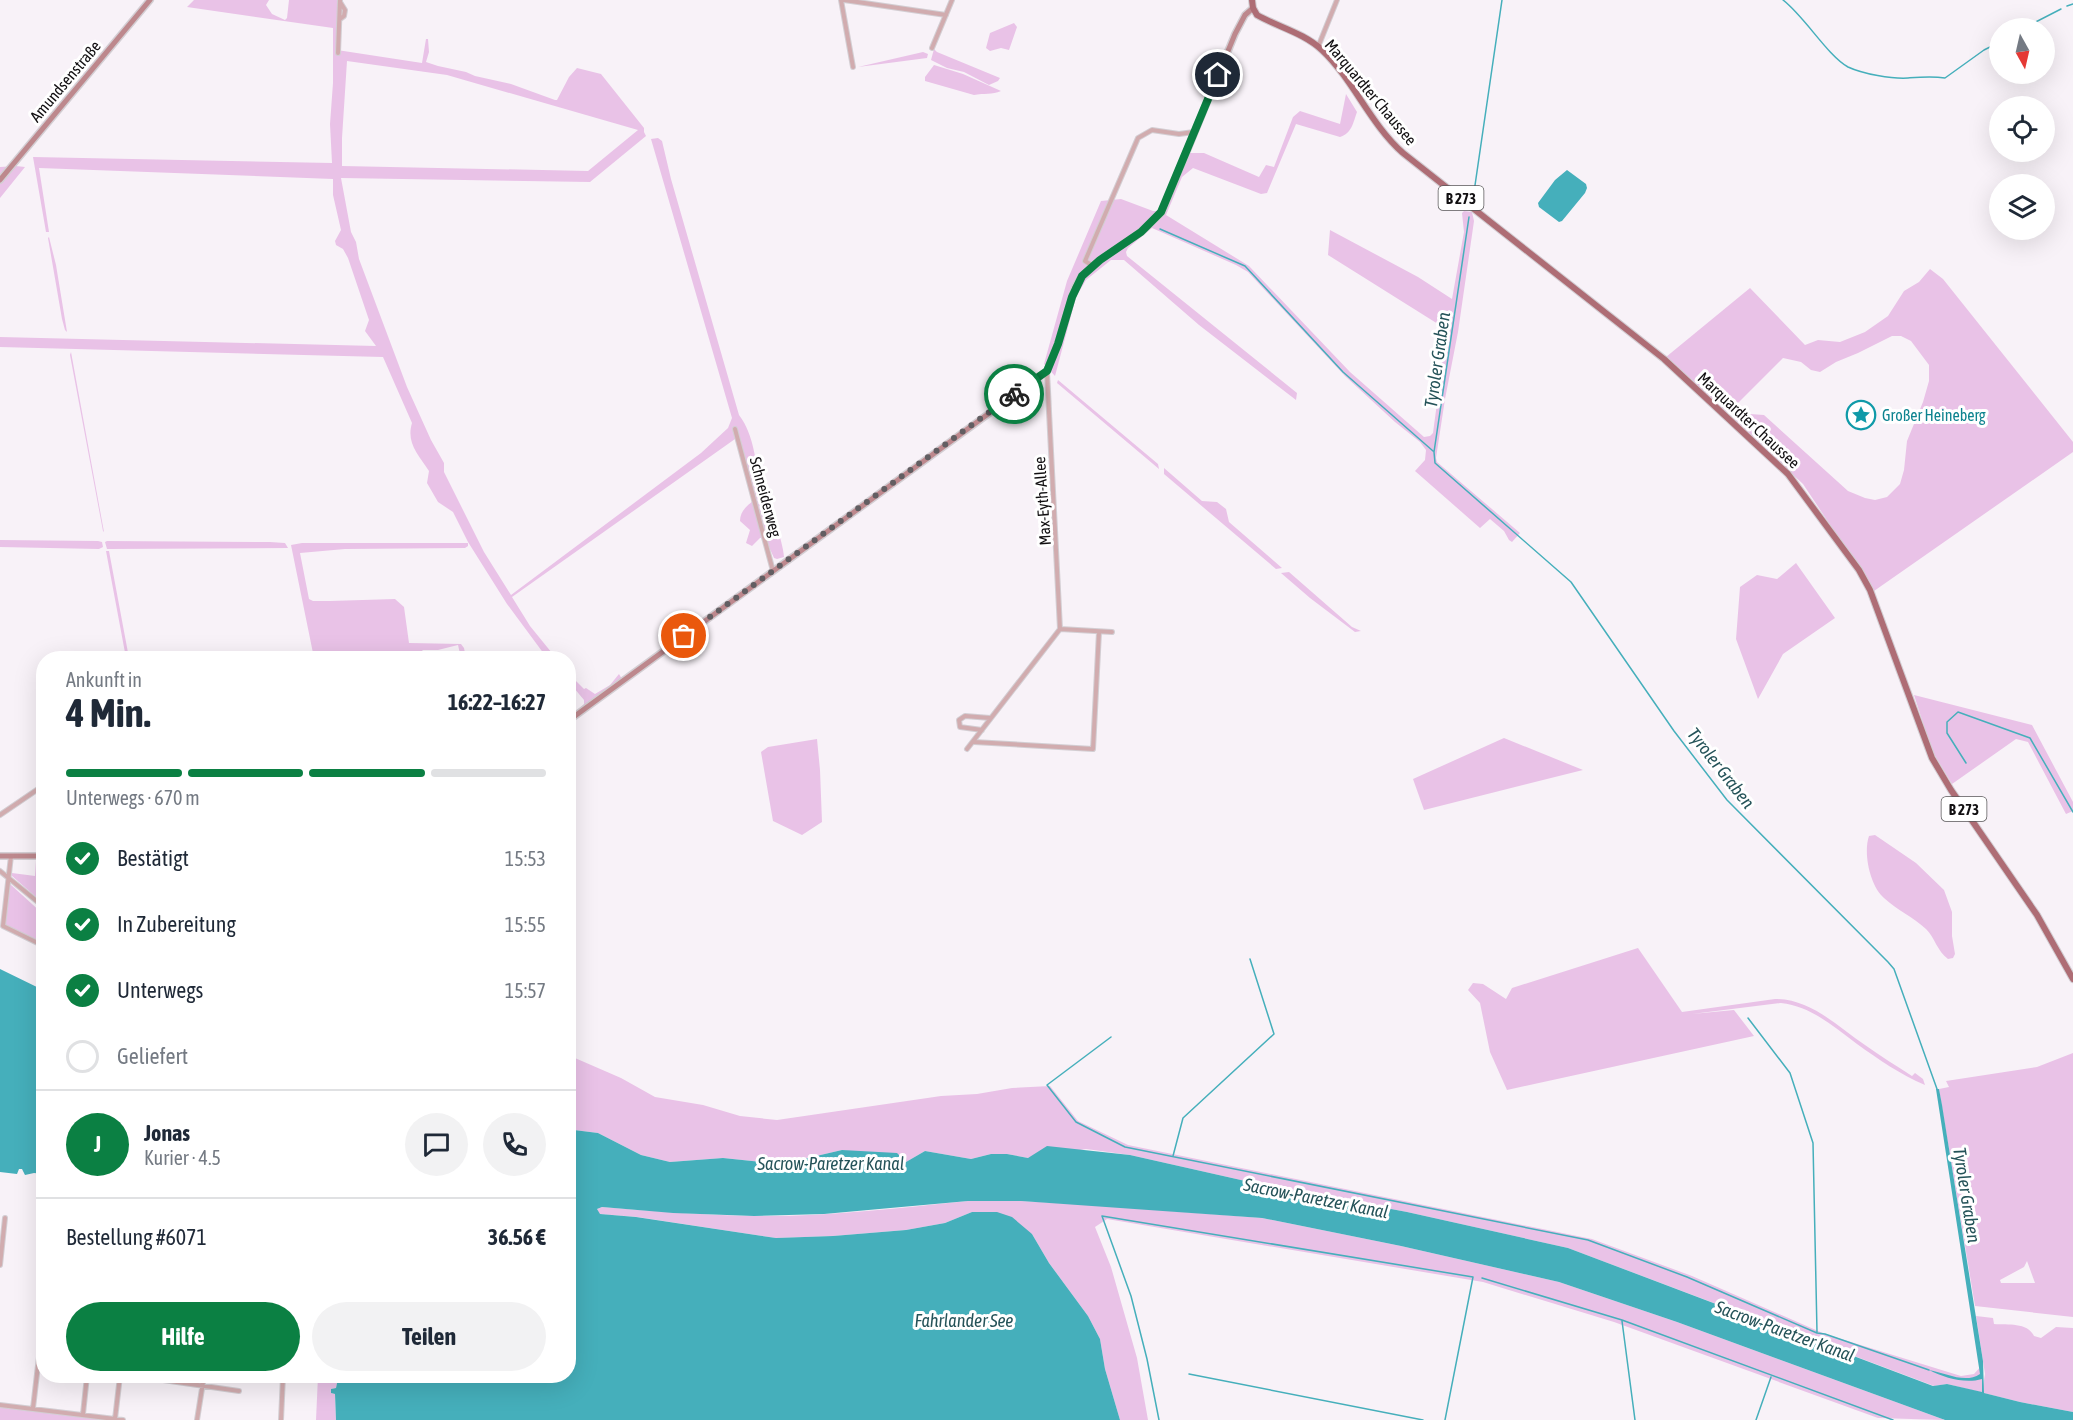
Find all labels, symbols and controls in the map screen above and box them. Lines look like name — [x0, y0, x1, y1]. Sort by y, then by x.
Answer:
north arrow — [1989, 18, 2055, 84]
map controls — [1989, 18, 2055, 240]
street label: Marquardter Chaussee — [1321, 35, 1420, 149]
street label: Amundsenstraße — [26, 37, 104, 125]
pin — [1192, 49, 1243, 100]
icon: home — [1201, 58, 1234, 91]
button: locate — [1989, 96, 2055, 162]
button: layers — [1989, 174, 2055, 240]
road number: B 273 — [1438, 186, 1484, 210]
water label: Tyroler Graben — [1420, 311, 1454, 409]
courier — [984, 364, 1044, 424]
street label: Marquardter Chaussee — [1694, 368, 1804, 472]
icon: bike — [998, 378, 1031, 411]
place icon: Großer Heineberg — [1845, 399, 1877, 431]
place label: Großer Heineberg — [1882, 406, 1986, 425]
street label: Schneiderweg — [746, 455, 785, 539]
street label: Max-Eyth-Allee — [1030, 456, 1055, 546]
pin — [658, 610, 709, 661]
icon: bag — [667, 619, 700, 652]
text: Ankunft in — [66, 668, 142, 691]
text: 16:22–16:27 — [448, 689, 546, 715]
text: 4 Min. — [66, 691, 151, 735]
water label: Tyroler Graben — [1683, 724, 1759, 813]
text: Unterwegs · 670 m — [66, 786, 200, 809]
road number: B 273 — [1942, 797, 1986, 821]
icon: check — [66, 842, 99, 875]
text: Bestätigt — [117, 845, 189, 871]
text: 15:53 — [505, 847, 546, 870]
icon: check — [66, 908, 99, 941]
text: In Zubereitung — [117, 911, 236, 937]
text: 15:55 — [505, 913, 546, 936]
icon: check — [66, 974, 99, 1007]
text: Unterwegs — [117, 977, 203, 1003]
text: 15:57 — [505, 979, 546, 1002]
text: Geliefert — [117, 1043, 188, 1069]
button: chat — [405, 1113, 468, 1176]
button: phone — [483, 1113, 546, 1176]
text: Jonas — [144, 1120, 190, 1146]
text: J — [94, 1131, 101, 1157]
text: Kurier · 4.5 — [144, 1146, 221, 1169]
water label: Tyroler Graben — [1949, 1146, 1985, 1245]
water label: Sacrow-Paretzer Kanal — [757, 1153, 904, 1174]
water label: Sacrow-Paretzer Kanal — [1241, 1173, 1390, 1222]
text: Bestellung #6071 — [66, 1224, 207, 1250]
text: 36.56 € — [488, 1224, 546, 1250]
water label: Sacrow-Paretzer Kanal — [1711, 1296, 1858, 1366]
button: Hilfe — [66, 1302, 300, 1371]
button: Teilen — [312, 1302, 546, 1371]
water label: Fahrlander See — [915, 1310, 1013, 1331]

